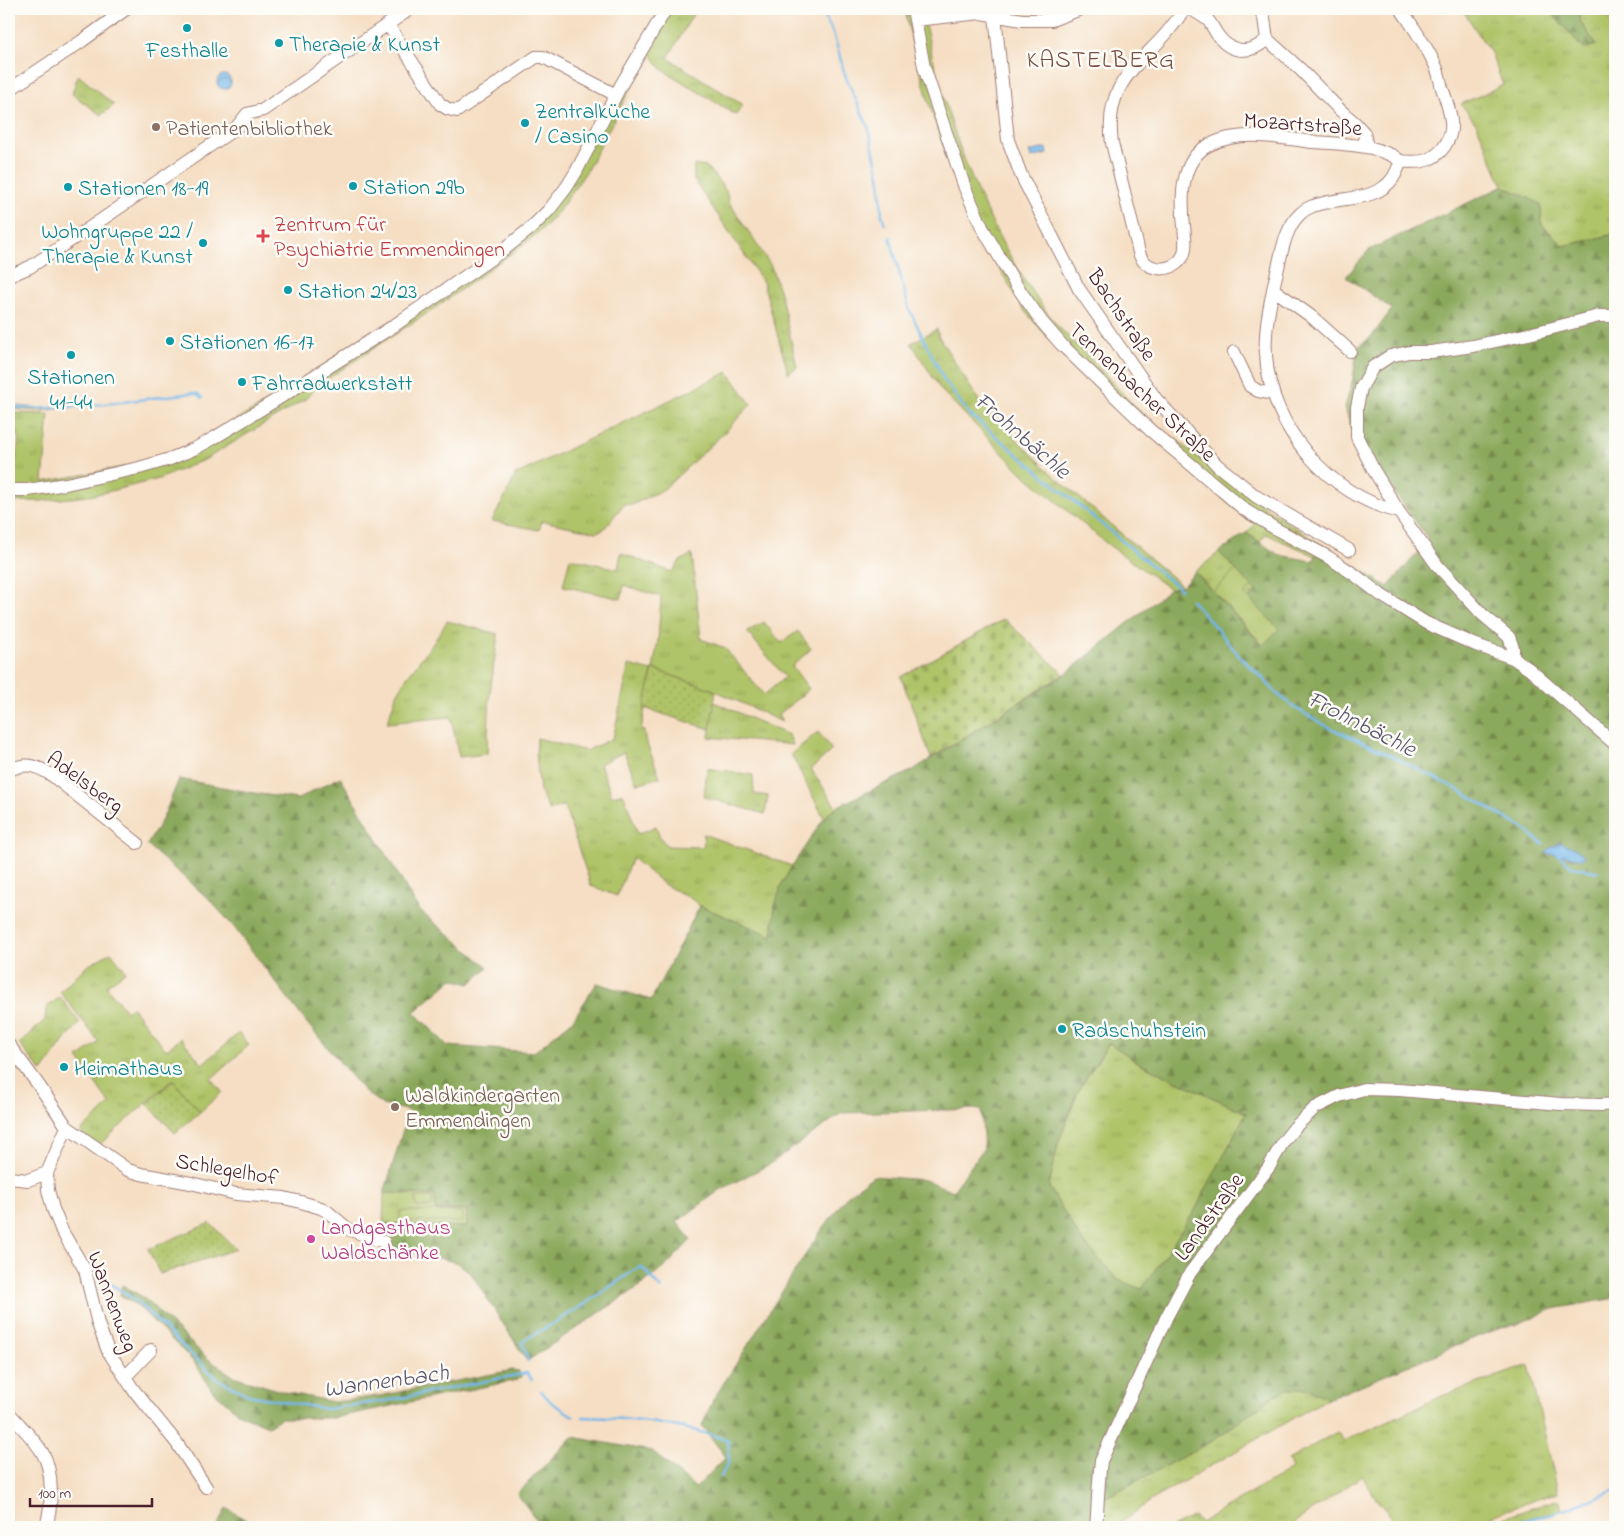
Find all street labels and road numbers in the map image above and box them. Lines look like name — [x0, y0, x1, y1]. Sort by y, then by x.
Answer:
street label: Mozartstraße — [1242, 106, 1363, 146]
street label: Bachstraße — [1077, 262, 1163, 368]
street label: Tennenbacher Straße — [1060, 316, 1222, 471]
street label: Adelsberg — [38, 744, 130, 823]
street label: Schlegelhof — [173, 1146, 281, 1197]
street label: Landstraße — [1168, 1167, 1253, 1268]
street label: Wannenweg — [76, 1247, 145, 1358]

